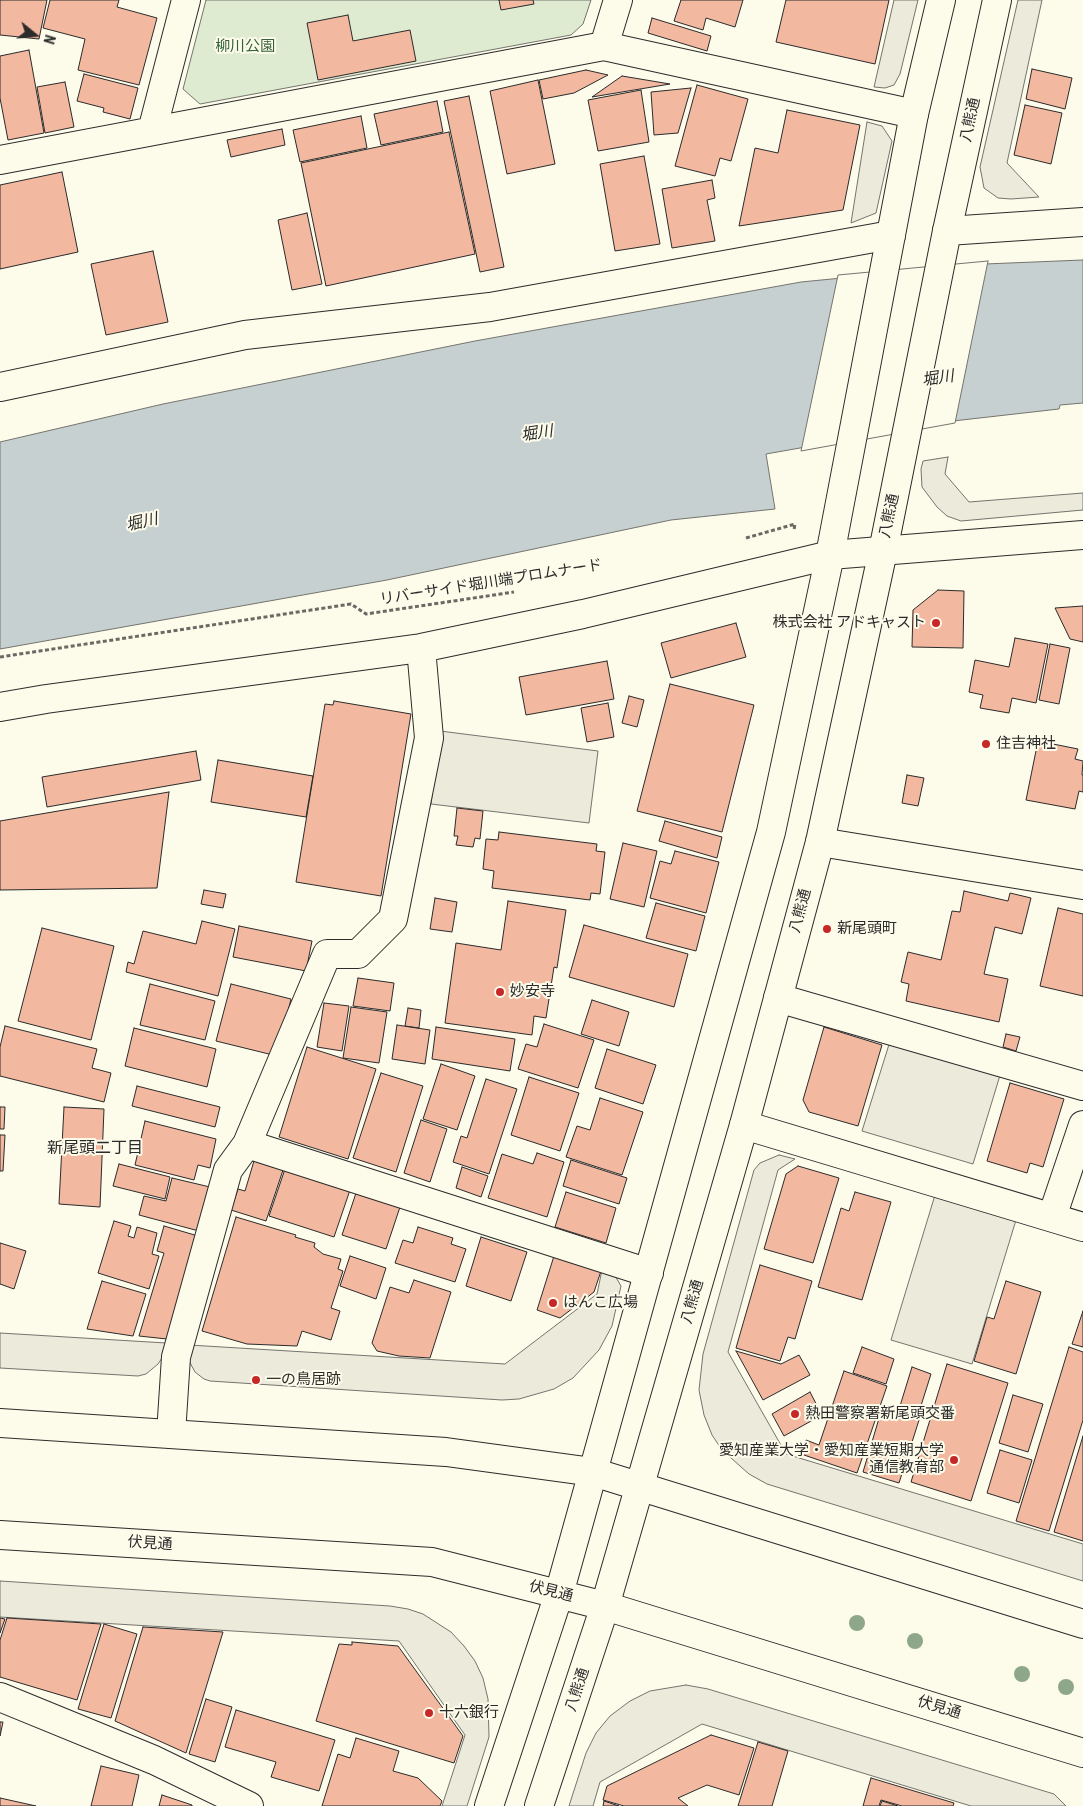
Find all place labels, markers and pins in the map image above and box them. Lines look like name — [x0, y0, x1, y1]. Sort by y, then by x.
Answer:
place label: 株式会社 アドキャスト — [773, 614, 926, 632]
marker: 株式会社 アドキャスト — [930, 617, 942, 629]
place label: 住吉神社 — [996, 735, 1056, 753]
marker: 住吉神社 — [980, 738, 992, 750]
place label: 新尾頭町 — [837, 920, 897, 938]
marker: 新尾頭町 — [821, 923, 833, 935]
place label: 妙安寺 — [510, 983, 555, 1001]
marker: 妙安寺 — [494, 986, 506, 998]
place label: はんこ広場 — [563, 1294, 638, 1312]
marker: はんこ広場 — [547, 1297, 559, 1309]
place label: 一の鳥居跡 — [266, 1371, 341, 1389]
marker: 一の鳥居跡 — [250, 1374, 262, 1386]
place label: 熱田警察署新尾頭交番 — [805, 1405, 955, 1423]
marker: 熱田警察署新尾頭交番 — [789, 1408, 801, 1420]
place label: 愛知産業大学・愛知産業短期大学 通信教育部 — [719, 1442, 944, 1477]
marker: 愛知産業大学・愛知産業短期大学 通信教育部 — [948, 1454, 960, 1466]
place label: 十六銀行 — [439, 1704, 499, 1722]
marker: 十六銀行 — [423, 1707, 435, 1719]

